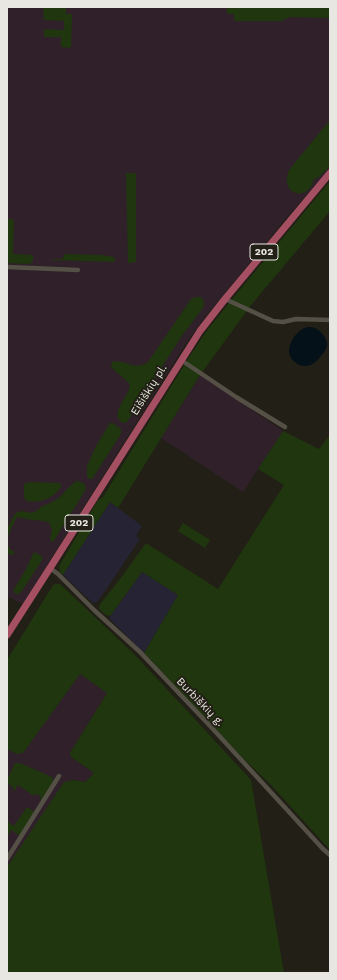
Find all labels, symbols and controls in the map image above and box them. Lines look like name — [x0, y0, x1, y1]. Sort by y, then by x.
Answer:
road number: 202 — [250, 244, 278, 260]
street label: Eišiškių pl. — [128, 362, 170, 418]
road number: 202 — [65, 515, 93, 531]
street label: Burbiškių g. — [174, 675, 226, 729]

